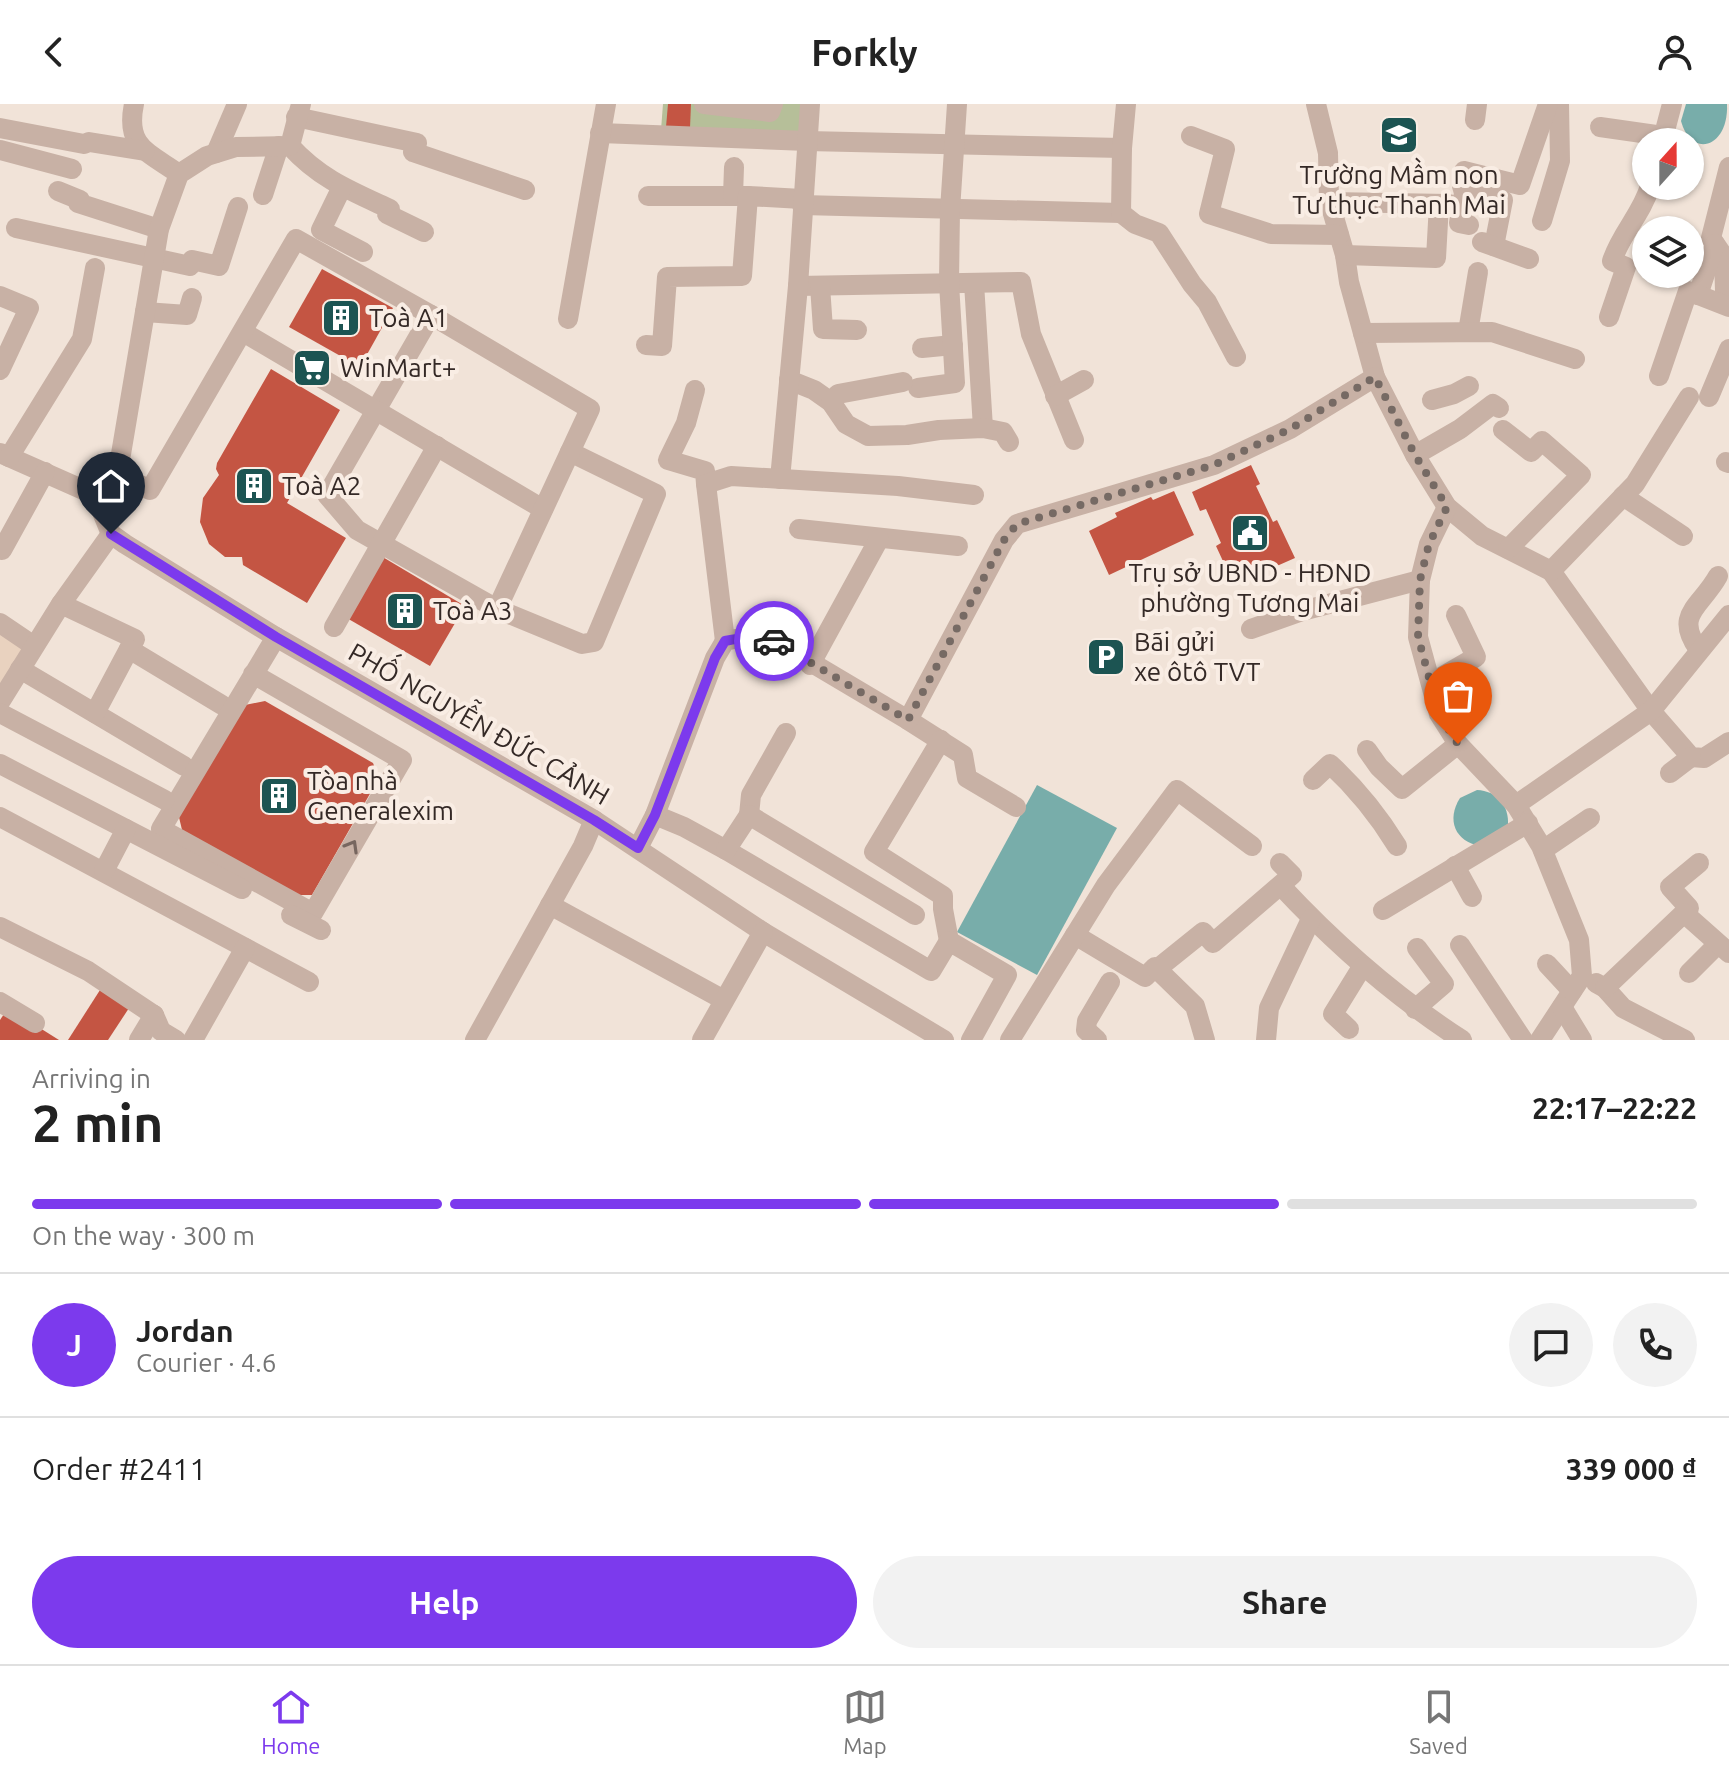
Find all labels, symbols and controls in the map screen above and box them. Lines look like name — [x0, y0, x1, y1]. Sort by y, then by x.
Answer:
icon: back — [32, 30, 76, 74]
icon: person — [1653, 30, 1697, 74]
text: Forkly — [811, 32, 918, 73]
school or university icon: Trường Mầm non Tư thục Thanh Mai — [1378, 114, 1420, 156]
north arrow — [1632, 128, 1704, 200]
map controls — [1632, 128, 1704, 288]
place label: Trường Mầm non Tư thục Thanh Mai — [1292, 157, 1506, 219]
button: layers — [1632, 216, 1704, 288]
building icon: Toà A1 — [320, 297, 362, 339]
place label: Toà A1 — [369, 303, 448, 332]
supermarket icon: WinMart+ — [291, 347, 333, 389]
place label: WinMart+ — [340, 353, 456, 382]
pin — [77, 452, 145, 534]
icon: home — [89, 464, 133, 508]
building icon: Toà A2 — [233, 465, 275, 507]
place label: Toà A2 — [282, 471, 361, 500]
public building icon: Trụ sở UBND - HĐND phường Tương Mai — [1229, 512, 1271, 554]
place label: Trụ sở UBND - HĐND phường Tương Mai — [1129, 558, 1371, 617]
building icon: Toà A3 — [384, 590, 426, 632]
place label: Toà A3 — [433, 596, 512, 625]
courier — [734, 601, 814, 681]
icon: car — [752, 619, 796, 663]
place label: Bãi gửi xe ôtô TVT — [1134, 627, 1261, 686]
street label: PHỐ NGUYỄN ĐỨC CẢNH — [344, 631, 619, 810]
parking icon: Bãi gửi xe ôtô TVT — [1085, 636, 1127, 678]
pin — [1424, 662, 1492, 744]
icon: bag — [1436, 674, 1480, 718]
place label: Tòa nhà Generalexim — [307, 766, 454, 825]
building icon: Tòa nhà Generalexim — [258, 775, 300, 817]
one-way arrow — [342, 840, 358, 855]
text: Arriving in — [32, 1064, 151, 1093]
text: 22:17–22:22 — [1532, 1091, 1697, 1125]
text: 2 min — [32, 1094, 163, 1152]
text: On the way · 300 m — [32, 1221, 255, 1250]
button: chat — [1509, 1303, 1593, 1387]
button: phone — [1613, 1303, 1697, 1387]
text: Jordan — [136, 1314, 234, 1348]
text: J — [66, 1328, 82, 1362]
text: Courier · 4.6 — [136, 1348, 276, 1377]
text: Order #2411 — [32, 1452, 206, 1486]
text: 339 000 ₫ — [1566, 1452, 1697, 1486]
button: Help — [32, 1556, 857, 1648]
button: Share — [873, 1556, 1697, 1648]
tab: Home — [261, 1685, 321, 1758]
tab: Map — [843, 1685, 887, 1758]
tab: Saved — [1409, 1685, 1468, 1758]

